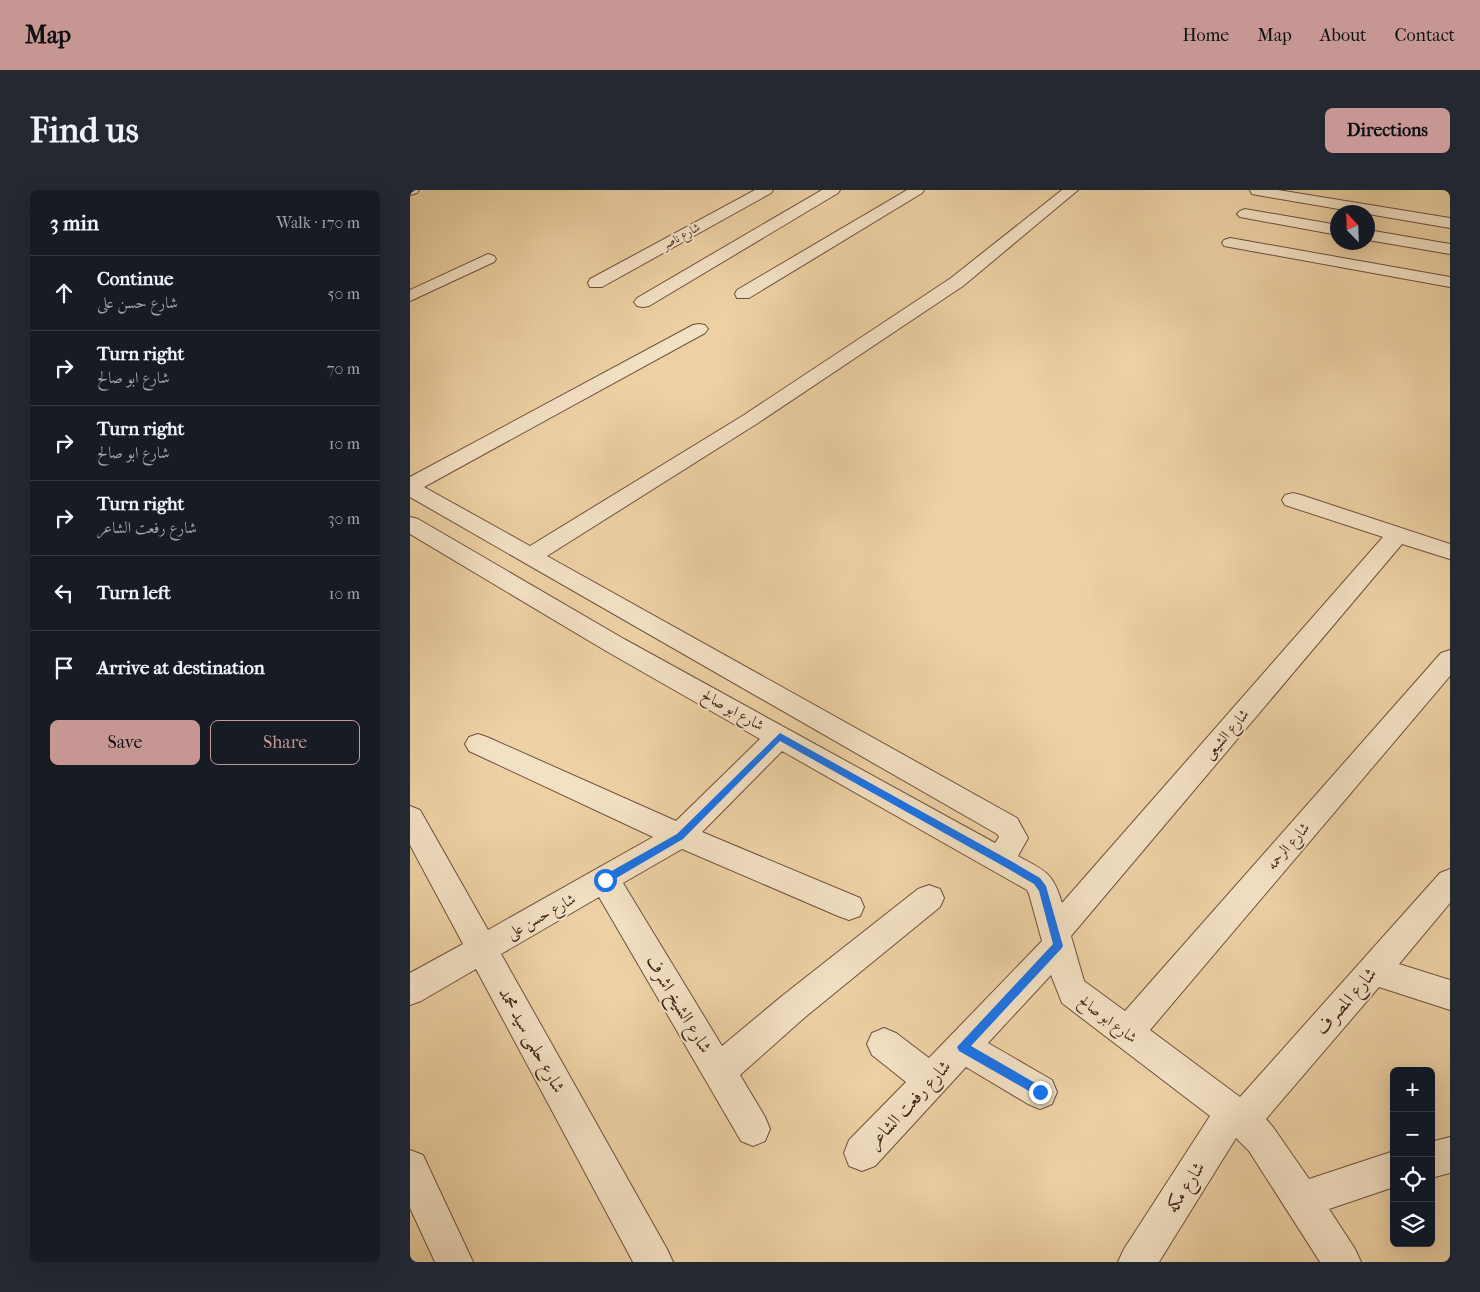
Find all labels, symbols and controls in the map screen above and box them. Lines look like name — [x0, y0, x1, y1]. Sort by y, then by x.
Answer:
text: Map — [25, 21, 71, 49]
text: Home — [1182, 25, 1229, 46]
text: Map — [1257, 25, 1292, 46]
text: About — [1320, 25, 1366, 46]
text: Contact — [1394, 25, 1455, 46]
button: Directions — [1325, 108, 1450, 153]
text: Find us — [30, 110, 139, 151]
north arrow — [1330, 205, 1375, 250]
text: 3 min — [50, 211, 99, 235]
text: Walk · 170 m — [276, 213, 360, 232]
street label: شارع ناصر — [658, 220, 705, 257]
text: Continue — [97, 268, 173, 290]
icon: ahead — [50, 279, 78, 307]
text: 50 m — [328, 284, 360, 303]
text: شارع حسن على — [97, 293, 178, 312]
text: Turn right — [97, 343, 184, 365]
icon: right — [50, 354, 78, 382]
text: 70 m — [327, 359, 360, 378]
text: شارع ابو صالح — [97, 368, 170, 387]
text: Turn right — [97, 418, 184, 440]
icon: right — [50, 429, 78, 457]
text: 10 m — [329, 434, 360, 453]
text: شارع ابو صالح — [97, 443, 170, 462]
text: Turn right — [97, 493, 184, 515]
icon: right — [50, 504, 78, 532]
text: 30 m — [328, 509, 360, 528]
text: شارع رفعت الشاعر — [97, 518, 197, 537]
icon: left — [50, 579, 78, 607]
text: Turn left — [97, 582, 171, 604]
text: 10 m — [329, 584, 360, 603]
icon: arrive — [50, 654, 78, 682]
text: Arrive at destination — [97, 657, 265, 679]
street label: شارع ابو صالح — [696, 686, 767, 739]
street label: شارع الشيعى — [1199, 705, 1256, 765]
button: Save — [50, 720, 200, 765]
button: Share — [210, 720, 360, 765]
street label: شارع الرحمه — [1263, 819, 1316, 876]
route start — [594, 869, 617, 892]
street label: شارع حسن على — [503, 890, 580, 946]
street label: شارع الشيخ اشرف — [637, 952, 716, 1059]
street label: شارع المصرف — [1311, 963, 1384, 1042]
street label: شارع حلمى سيد محمد — [490, 984, 569, 1099]
street label: شارع ابو صالح — [1072, 991, 1141, 1051]
street label: شارع رفعت الشاعر — [863, 1056, 958, 1155]
map controls — [1390, 1067, 1435, 1247]
button: + — [1390, 1067, 1435, 1112]
route end — [1029, 1081, 1052, 1104]
button: − — [1390, 1112, 1435, 1157]
button: locate — [1390, 1157, 1435, 1202]
street label: شارع مكه — [1161, 1158, 1213, 1219]
button: layers — [1390, 1202, 1435, 1247]

